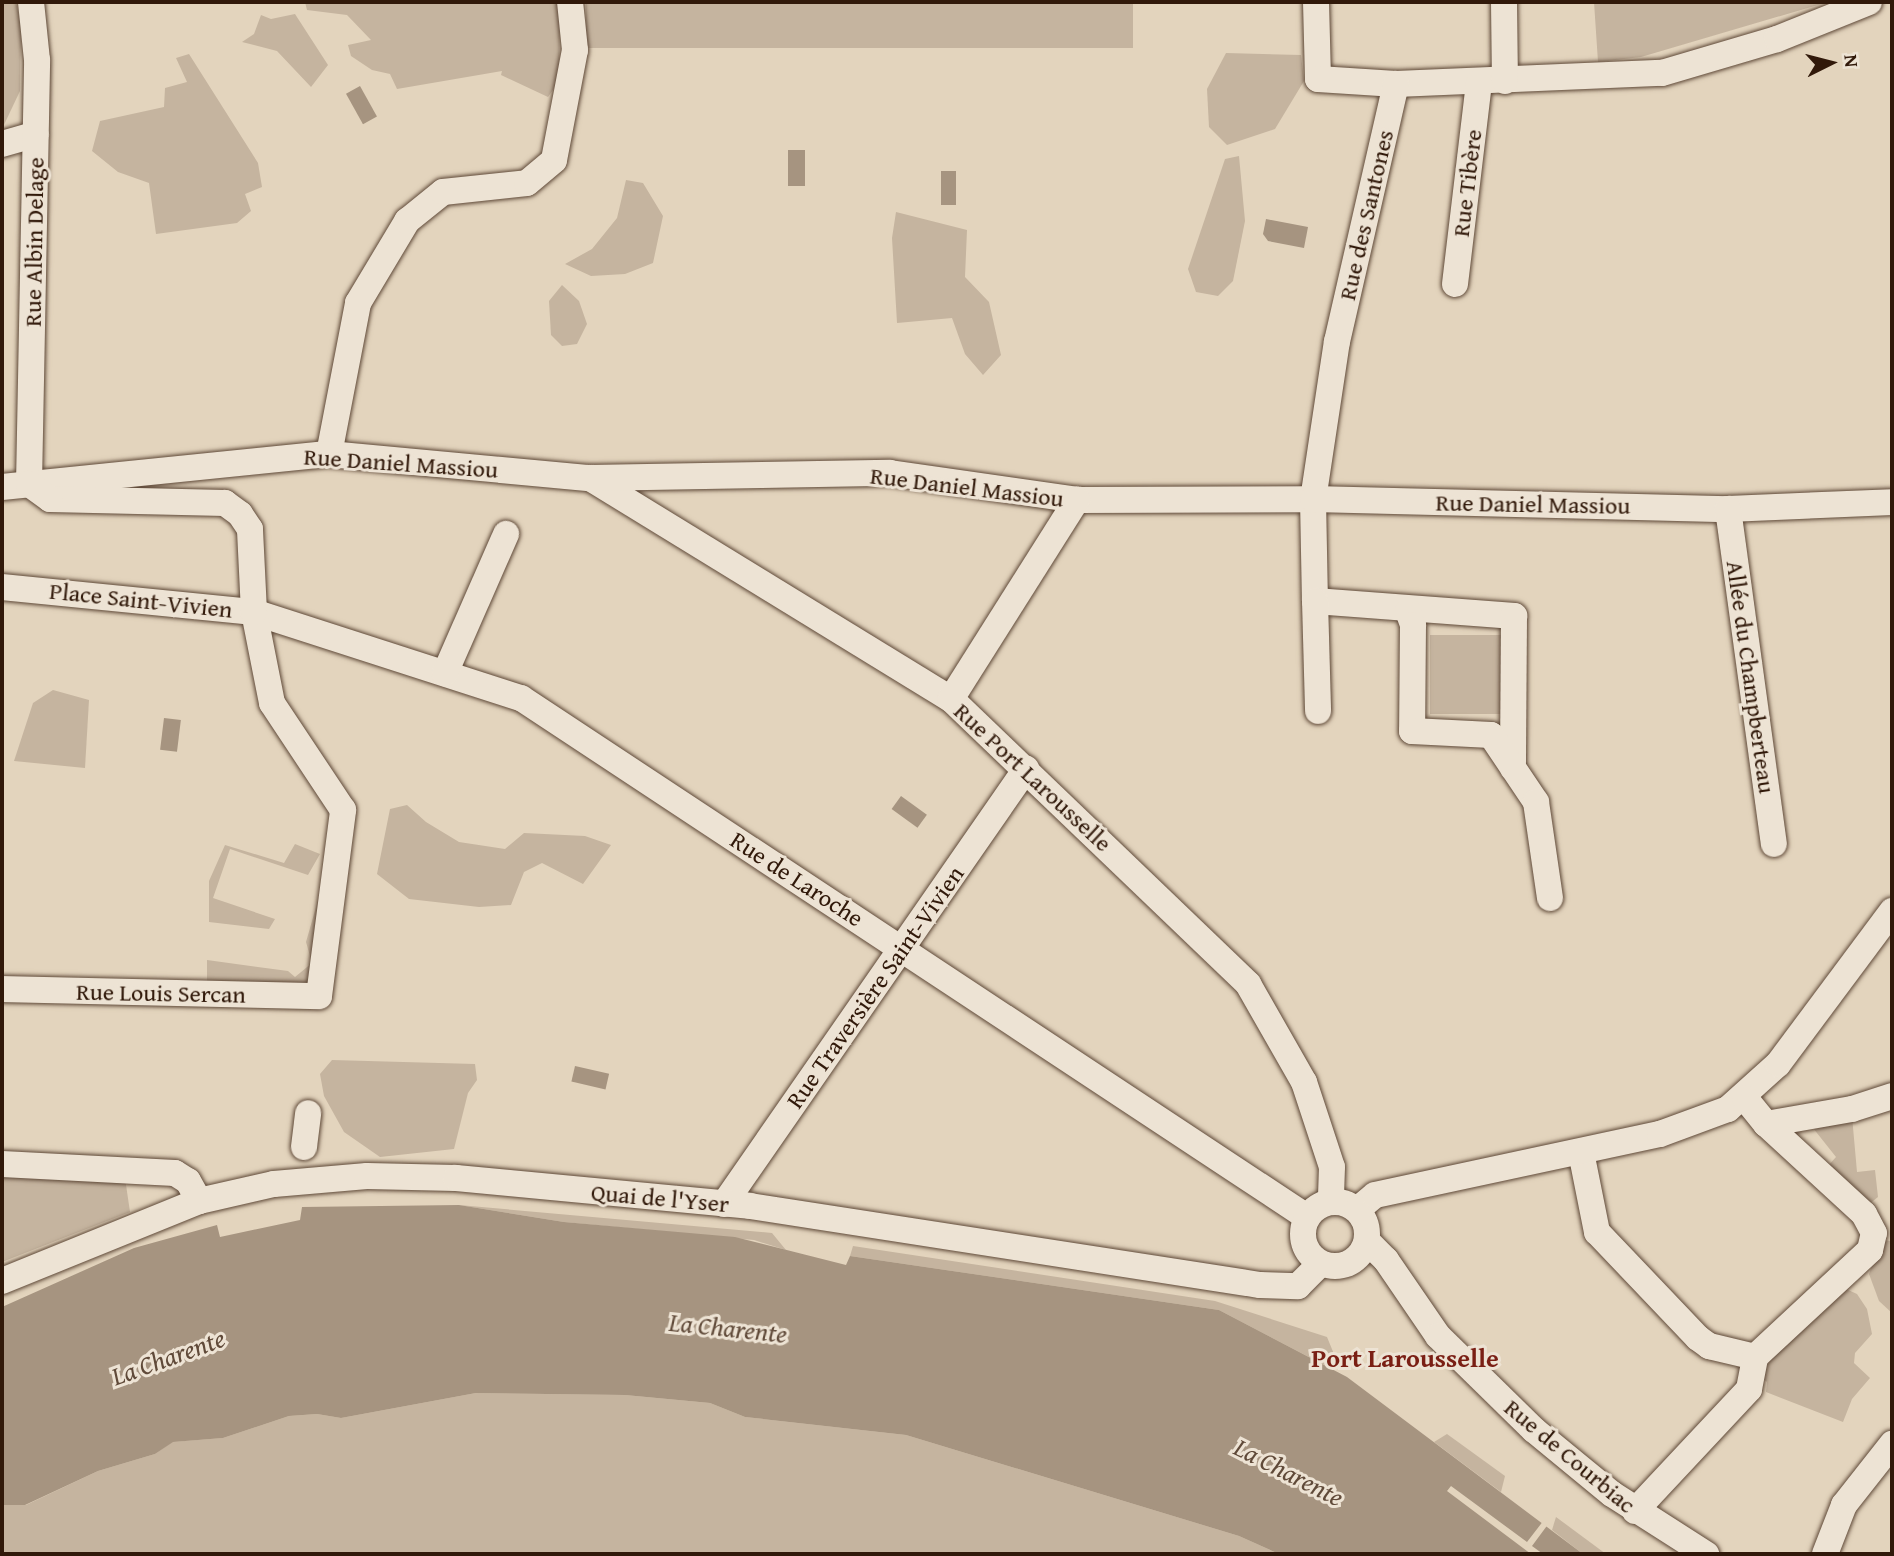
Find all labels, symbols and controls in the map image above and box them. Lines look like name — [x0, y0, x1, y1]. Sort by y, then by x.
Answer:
north arrow — [1796, 28, 1866, 98]
text: N — [1837, 53, 1866, 69]
street label: Rue des Santones — [1332, 127, 1400, 303]
street label: Rue Tibère — [1446, 128, 1488, 238]
street label: Rue Albin Delage — [18, 157, 50, 327]
street label: Rue Daniel Massiou — [303, 442, 499, 484]
street label: Rue Daniel Massiou — [869, 461, 1065, 513]
street label: Rue Daniel Massiou — [1435, 488, 1631, 520]
street label: Allée du Champberteau — [1720, 559, 1782, 795]
street label: Place Saint-Vivien — [48, 576, 234, 624]
street label: Rue Port Larousselle — [948, 697, 1118, 857]
street label: Rue de Laroche — [725, 825, 869, 933]
street label: Rue Traversière Saint-Vivien — [780, 860, 970, 1114]
street label: Rue Louis Sercan — [76, 977, 246, 1009]
street label: Quai de l'Yser — [590, 1178, 730, 1218]
water label: La Charente — [667, 1306, 789, 1350]
water label: La Charente — [107, 1322, 229, 1392]
district label: Port Larousselle — [1311, 1342, 1499, 1374]
street label: Rue de Courbiac — [1499, 1393, 1641, 1519]
water label: La Charente — [1229, 1431, 1349, 1513]

